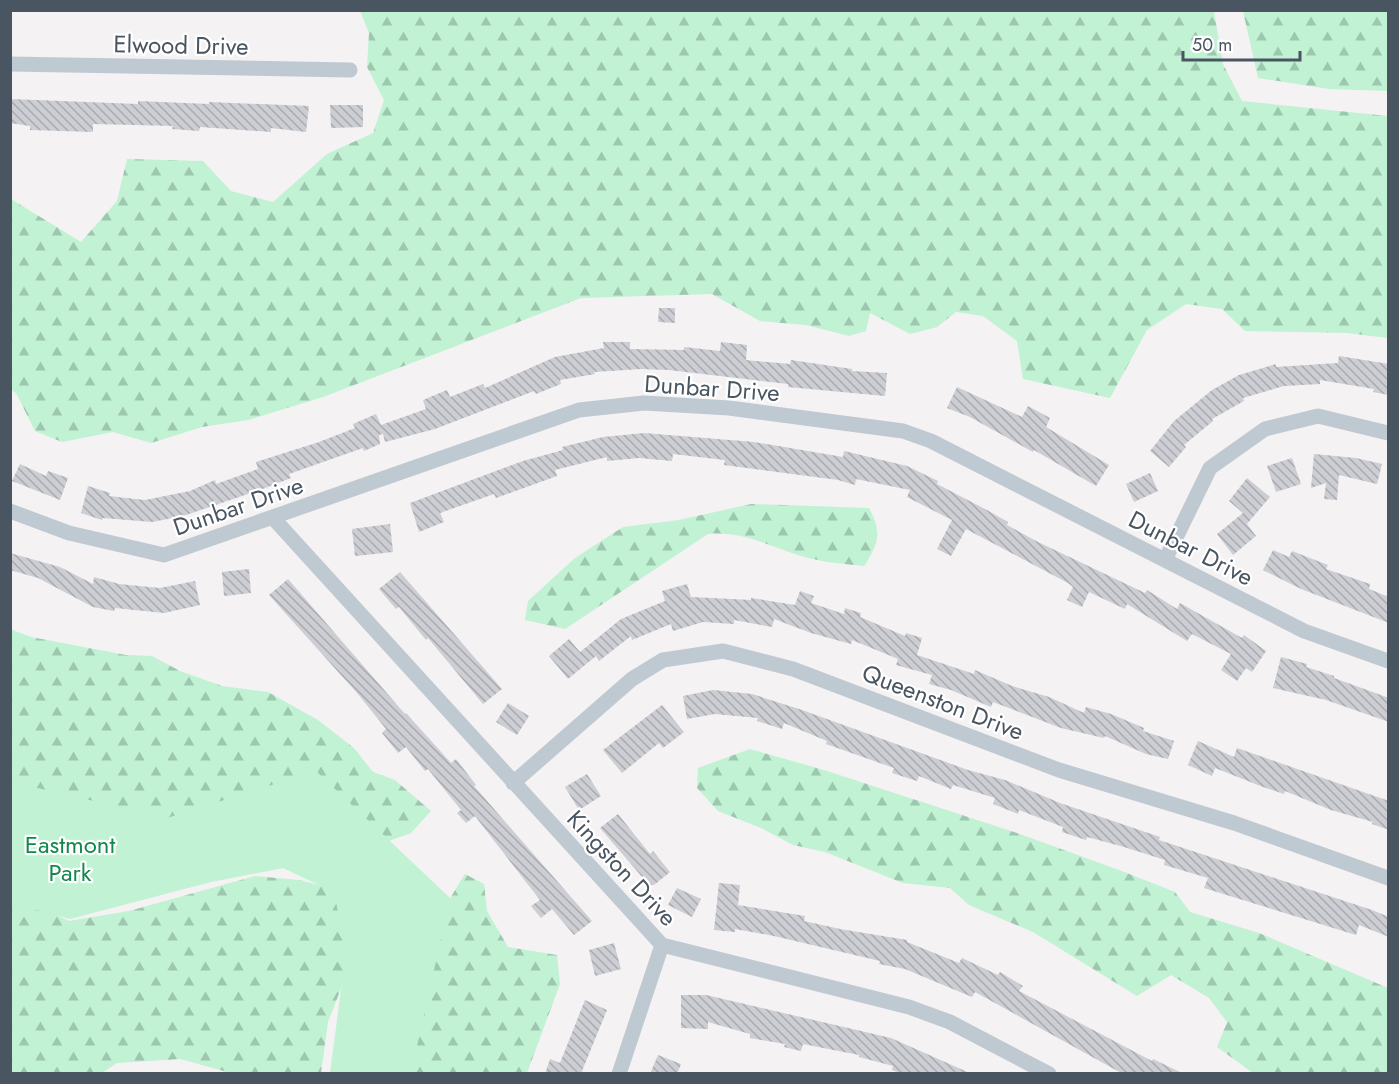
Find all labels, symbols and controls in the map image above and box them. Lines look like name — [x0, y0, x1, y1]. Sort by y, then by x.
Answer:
scale bar — [1183, 24, 1300, 62]
street label: Elwood Drive — [113, 26, 249, 64]
text: 50 m — [1192, 32, 1232, 58]
street label: Dunbar Drive — [643, 366, 781, 410]
street label: Dunbar Drive — [168, 467, 308, 545]
street label: Dunbar Drive — [1123, 502, 1259, 594]
street label: Queenston Drive — [857, 655, 1029, 749]
street label: Kingston Drive — [559, 802, 685, 934]
park label: Eastmont Park — [25, 827, 115, 890]

